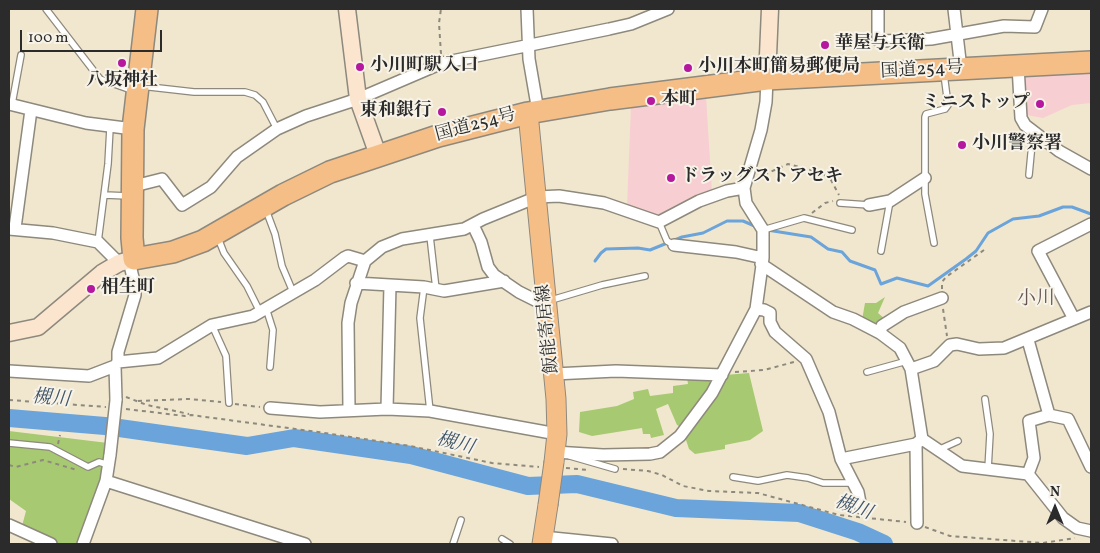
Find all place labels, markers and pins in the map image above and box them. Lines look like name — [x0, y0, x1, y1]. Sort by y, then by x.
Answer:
place label: 華屋与兵衛 — [835, 34, 925, 56]
marker: 華屋与兵衛 — [819, 39, 831, 51]
place label: 小川町駅入口 — [370, 56, 478, 78]
marker: 八坂神社 — [116, 57, 128, 69]
place label: 小川本町簡易郵便局 — [698, 57, 860, 79]
marker: 小川町駅入口 — [354, 61, 366, 73]
marker: 小川本町簡易郵便局 — [682, 62, 694, 74]
place label: 八坂神社 — [86, 71, 158, 93]
place label: 本町 — [661, 90, 697, 112]
place label: ミニストップ — [922, 93, 1030, 115]
marker: 本町 — [645, 95, 657, 107]
marker: ミニストップ — [1034, 98, 1046, 110]
place label: 東和銀行 — [360, 101, 432, 123]
marker: 東和銀行 — [436, 106, 448, 118]
place label: 小川警察署 — [972, 134, 1062, 156]
marker: 小川警察署 — [956, 139, 968, 151]
place label: ドラッグストアセキ — [681, 167, 843, 189]
marker: ドラッグストアセキ — [665, 172, 677, 184]
place label: 相生町 — [101, 278, 155, 300]
marker: 相生町 — [85, 283, 97, 295]

